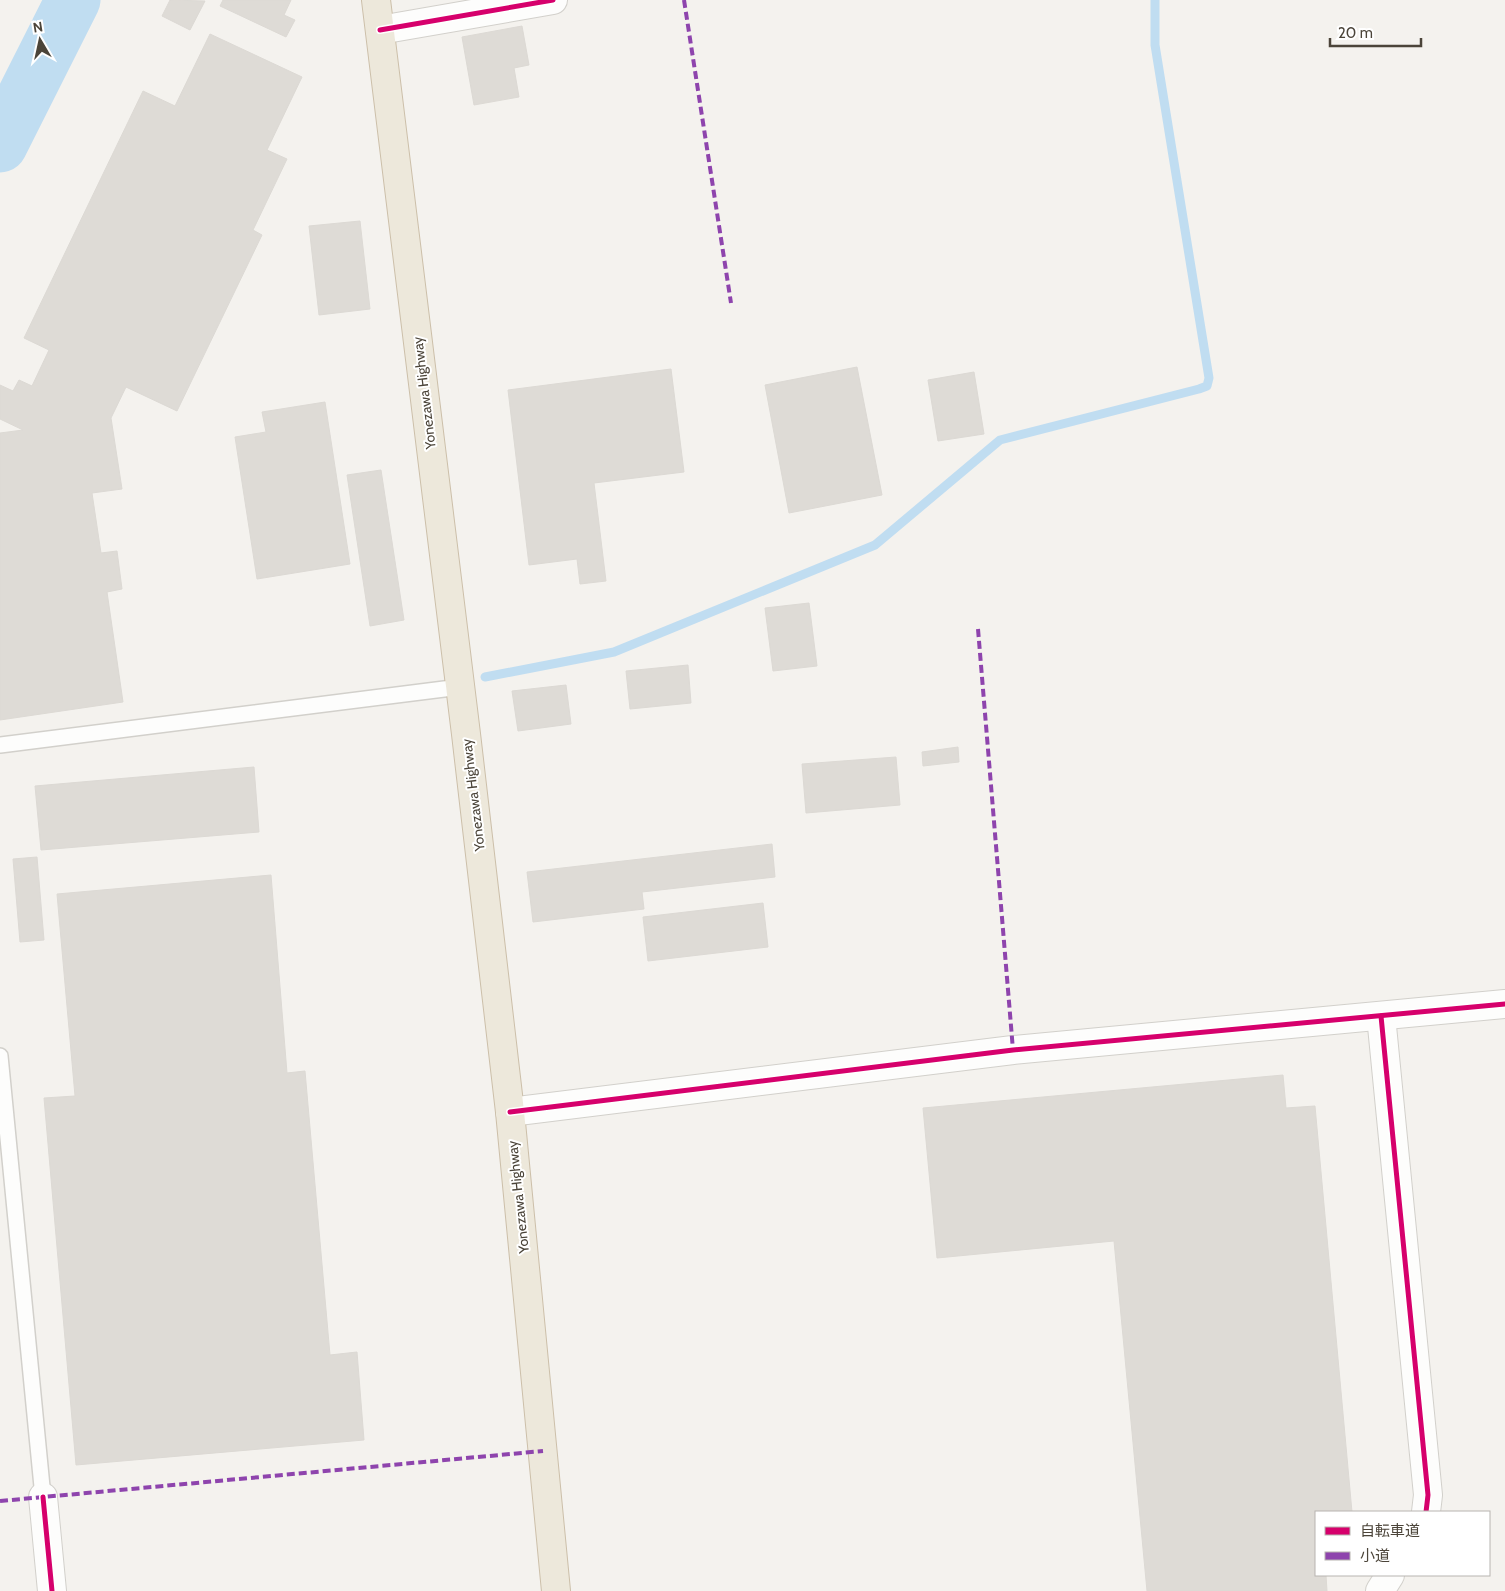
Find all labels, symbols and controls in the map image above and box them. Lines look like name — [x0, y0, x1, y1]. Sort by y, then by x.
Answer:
north arrow — [15, 15, 65, 65]
scale bar — [1330, 15, 1421, 47]
text: N — [32, 17, 44, 37]
text: 20 m — [1338, 24, 1373, 42]
street label: Yonezawa Highway — [408, 336, 440, 451]
street label: Yonezawa Highway — [457, 738, 489, 853]
street label: Yonezawa Highway — [503, 1140, 533, 1255]
legend — [1315, 1511, 1490, 1576]
text: 自転車道 — [1360, 1522, 1420, 1540]
text: 小道 — [1360, 1547, 1390, 1565]

